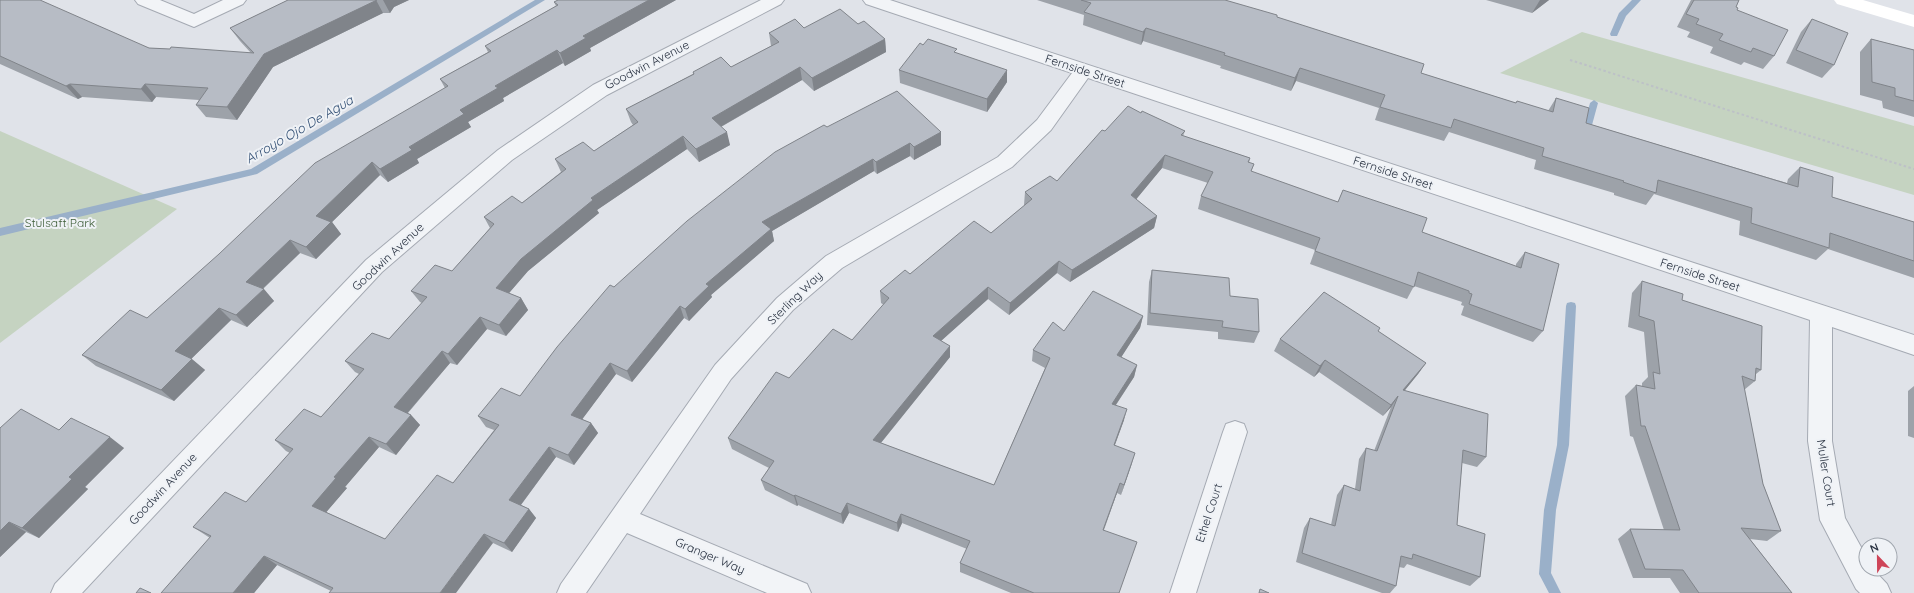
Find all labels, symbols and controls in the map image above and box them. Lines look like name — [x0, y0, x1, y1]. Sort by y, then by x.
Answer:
street label: Goodwin Avenue — [602, 37, 692, 92]
street label: Fernside Street — [1043, 51, 1127, 91]
water label: Arroyo Ojo De Agua — [242, 91, 357, 166]
street label: Fernside Street — [1351, 153, 1435, 193]
park label: Stulsaft Park — [25, 215, 95, 230]
street label: Goodwin Avenue — [349, 219, 427, 294]
street label: Fernside Street — [1658, 255, 1742, 295]
street label: Sterling Way — [764, 268, 825, 328]
street label: Muller Court — [1814, 438, 1839, 507]
street label: Goodwin Avenue — [125, 449, 200, 528]
street label: Ethel Court — [1192, 481, 1225, 544]
street label: Granger Way — [673, 534, 747, 577]
north arrow — [1858, 537, 1898, 577]
text: N — [1868, 540, 1881, 556]

